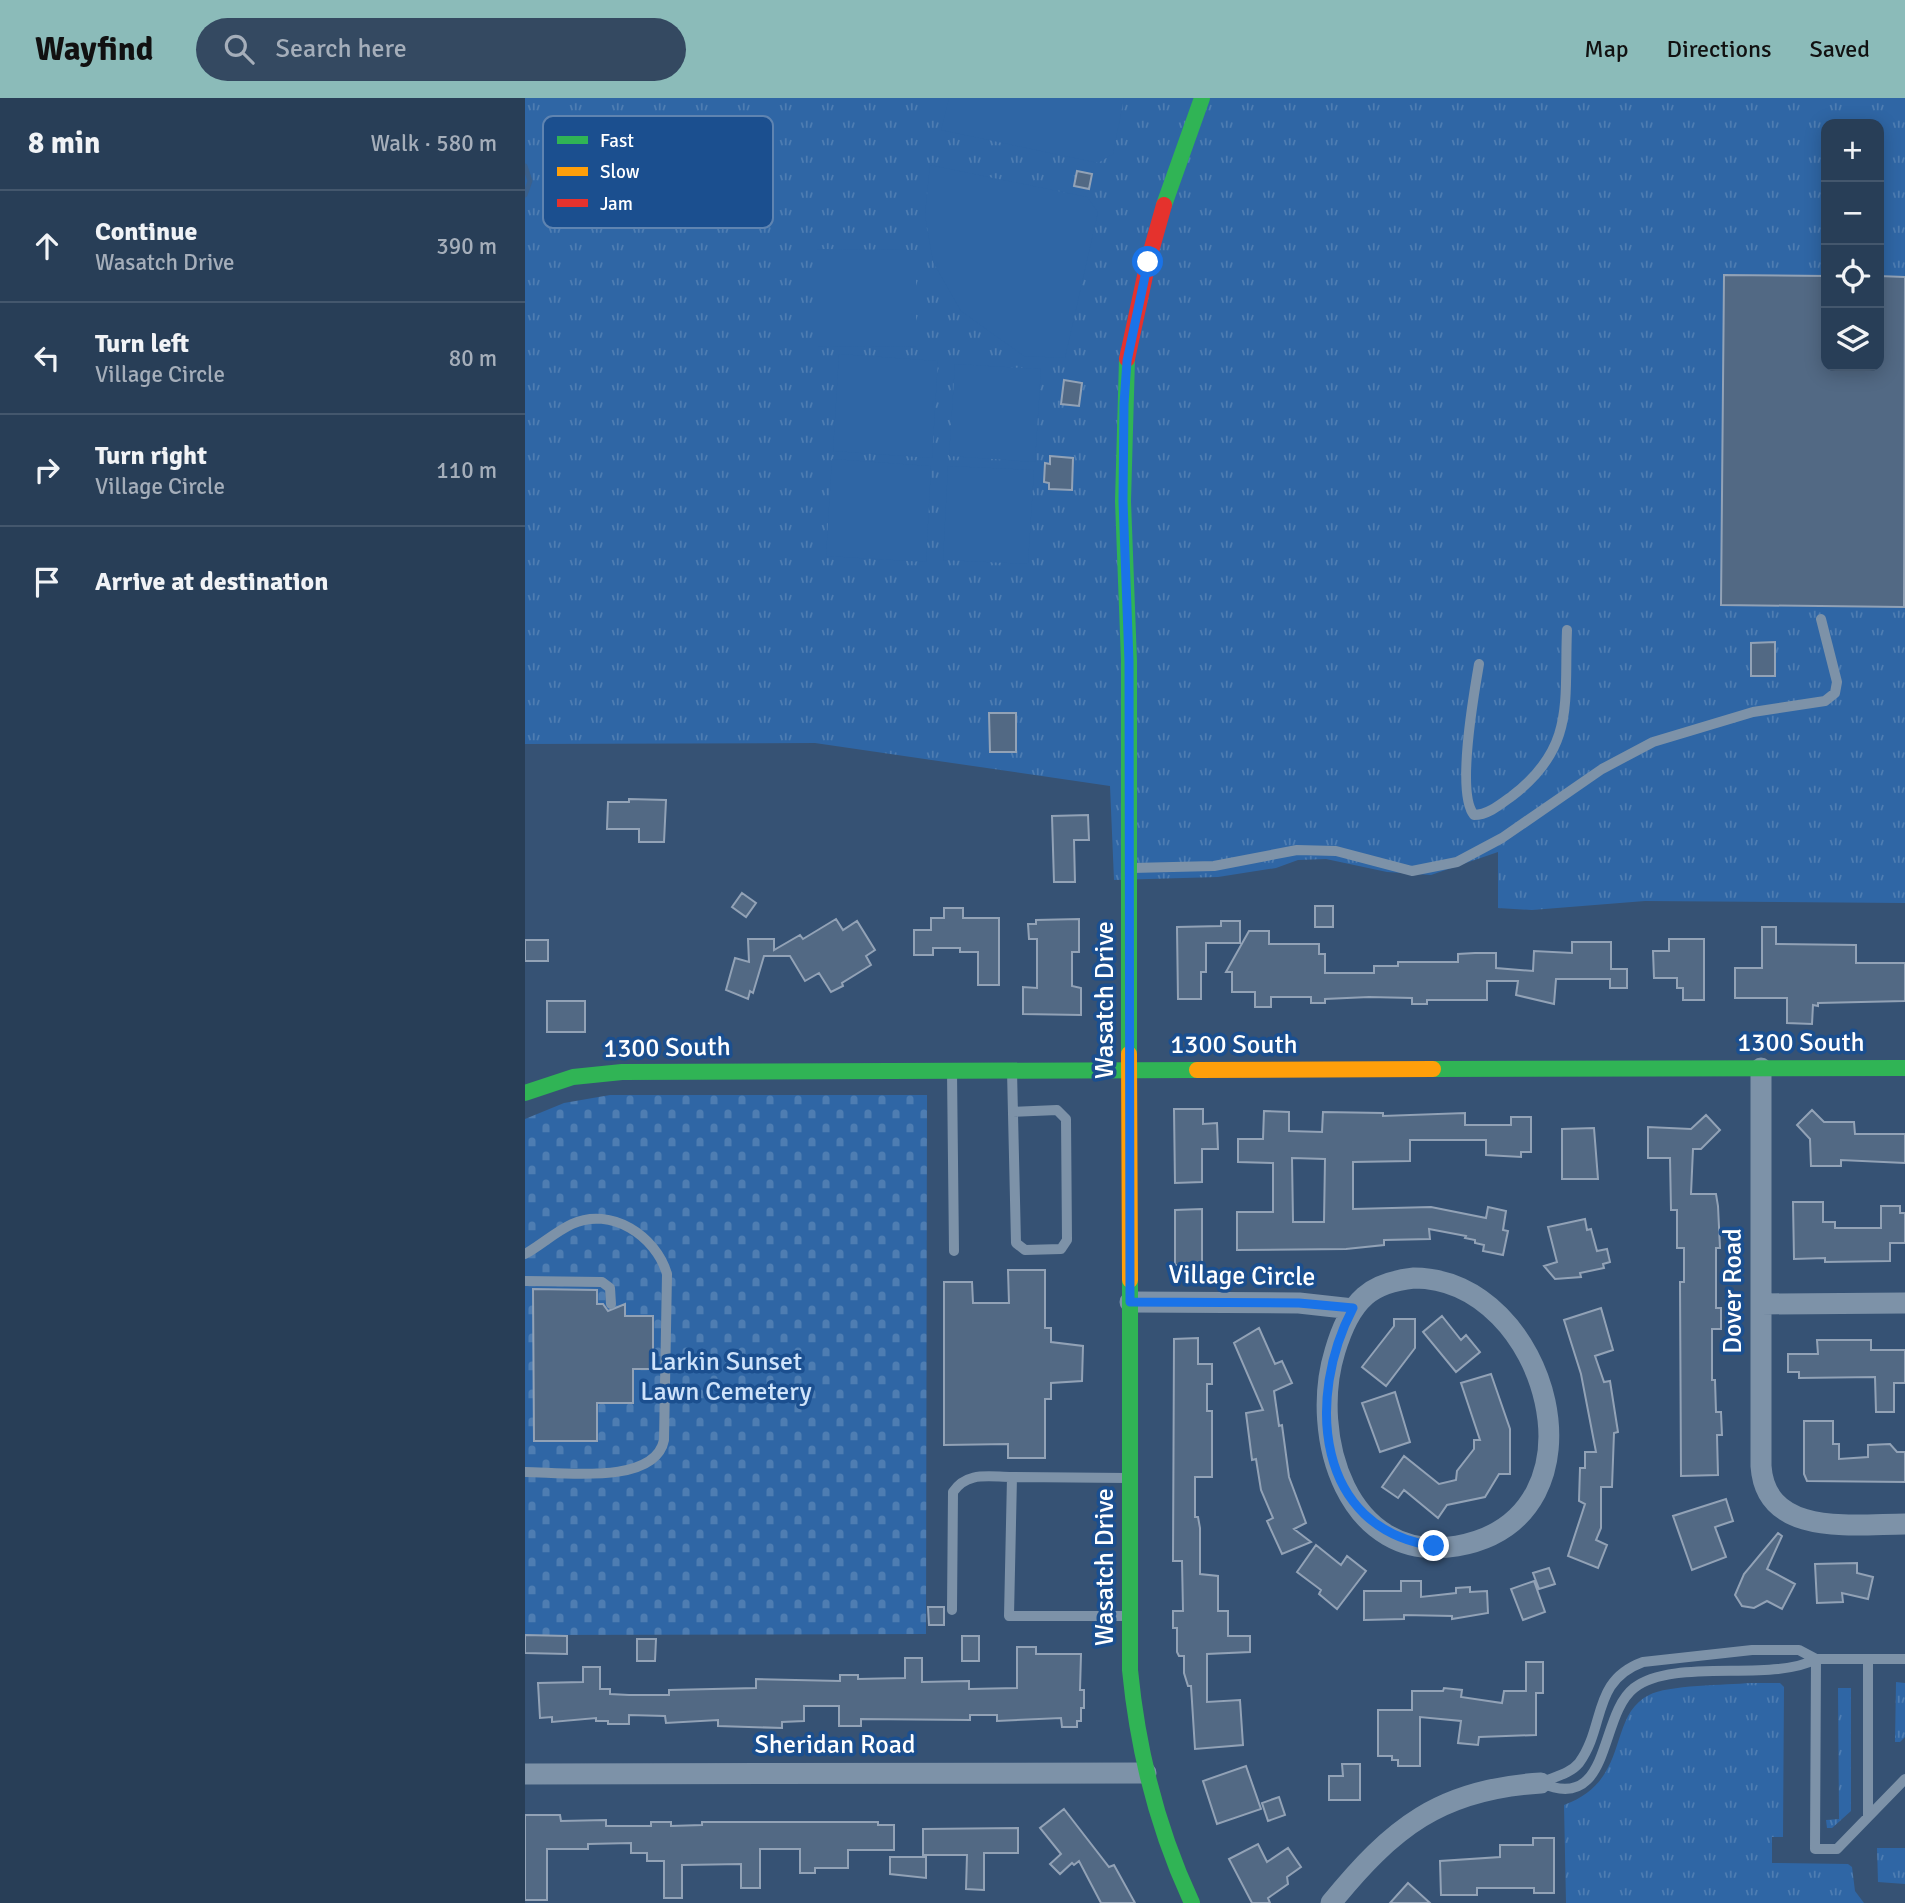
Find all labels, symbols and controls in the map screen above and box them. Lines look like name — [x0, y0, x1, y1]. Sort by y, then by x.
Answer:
search box — [196, 18, 686, 81]
text: Wayfind — [35, 29, 154, 70]
icon: search — [220, 30, 258, 68]
text: Search here — [276, 33, 407, 65]
text: Map — [1584, 34, 1629, 64]
text: Directions — [1667, 34, 1772, 64]
text: Saved — [1810, 34, 1870, 64]
legend — [543, 116, 773, 228]
map controls — [1821, 119, 1884, 371]
button: + — [1821, 119, 1884, 182]
text: 8 min — [28, 125, 100, 162]
text: Walk · 580 m — [371, 129, 497, 158]
text: Fast — [600, 129, 634, 153]
text: Slow — [600, 160, 640, 184]
button: − — [1821, 182, 1884, 245]
text: Jam — [600, 192, 633, 216]
text: Continue — [95, 216, 197, 248]
icon: ahead — [28, 227, 66, 265]
text: 390 m — [436, 232, 497, 261]
button: locate — [1821, 245, 1884, 308]
route start — [1132, 246, 1163, 277]
text: Wasatch Drive — [95, 248, 235, 277]
button: layers — [1821, 308, 1884, 371]
text: Turn left — [95, 328, 189, 360]
icon: left — [28, 339, 66, 377]
text: 80 m — [449, 344, 497, 373]
text: Village Circle — [95, 360, 225, 389]
text: Turn right — [95, 440, 207, 472]
icon: right — [28, 451, 66, 489]
text: 110 m — [436, 456, 497, 485]
text: Village Circle — [95, 472, 225, 501]
icon: arrive — [28, 563, 66, 601]
text: Arrive at destination — [95, 566, 328, 598]
street label: Wasatch Drive — [1089, 921, 1121, 1079]
street label: 1300 South — [1737, 1027, 1865, 1059]
street label: 1300 South — [1170, 1029, 1298, 1061]
street label: 1300 South — [603, 1031, 731, 1065]
street label: Dover Road — [1717, 1228, 1749, 1354]
street label: Village Circle — [1168, 1259, 1316, 1293]
park label: Larkin Sunset Lawn Cemetery — [640, 1346, 812, 1408]
street label: Wasatch Drive — [1089, 1488, 1121, 1646]
route end — [1418, 1530, 1449, 1561]
street label: Sheridan Road — [754, 1729, 916, 1761]

